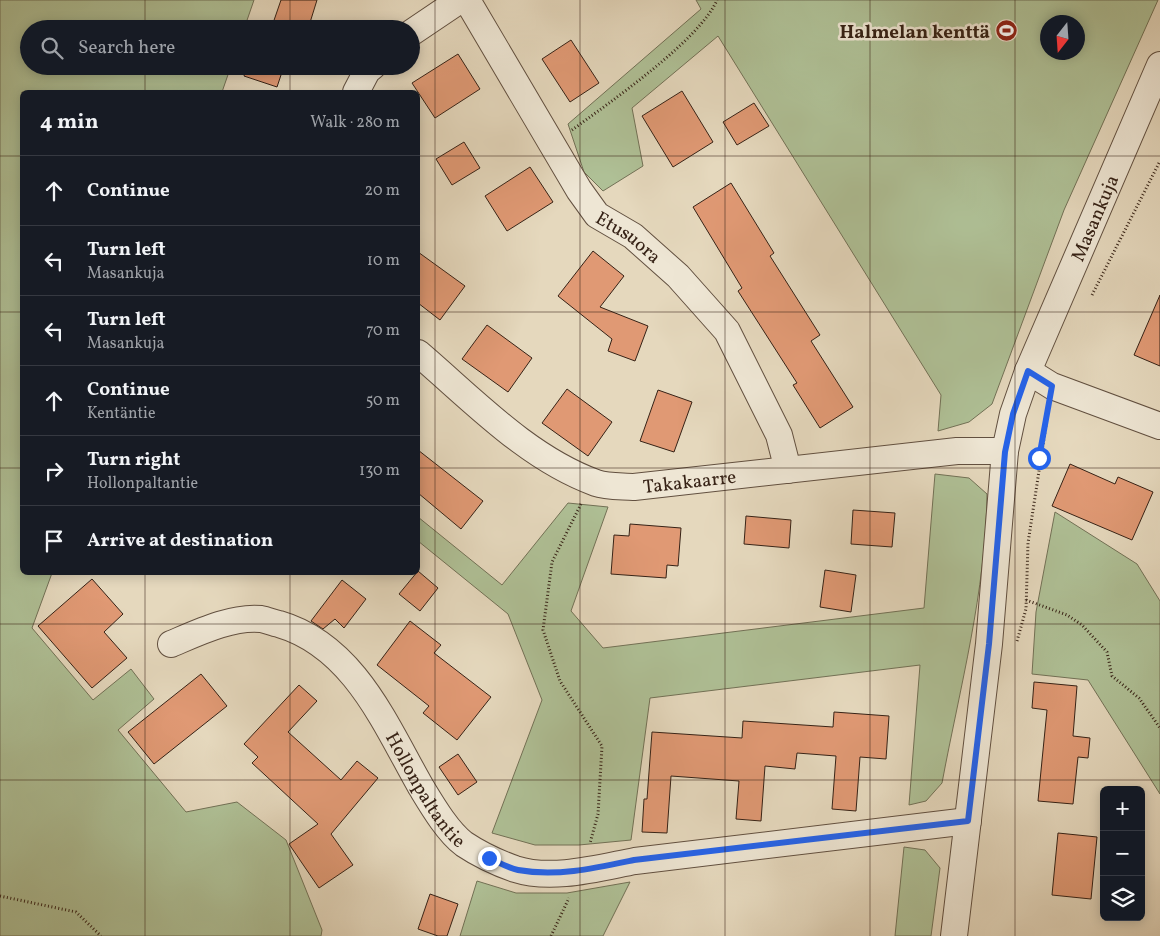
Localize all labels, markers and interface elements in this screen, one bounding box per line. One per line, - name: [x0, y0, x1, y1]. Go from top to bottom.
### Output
- north arrow: [1040, 15, 1085, 60]
- sports icon: Halmelan kenttä: [994, 19, 1018, 43]
- search box: [20, 20, 420, 75]
- place label: Halmelan kenttä: [840, 20, 990, 46]
- icon: search: [38, 34, 66, 62]
- text: Search here: [78, 35, 175, 61]
- text: 4 min: [40, 108, 99, 137]
- text: Walk · 280 m: [310, 112, 400, 134]
- street label: Masankuja: [1066, 171, 1126, 266]
- icon: ahead: [40, 177, 68, 205]
- text: Continue: [87, 178, 170, 204]
- text: 20 m: [365, 180, 400, 202]
- street label: Etusuora: [590, 206, 666, 270]
- text: Turn left: [87, 237, 166, 263]
- icon: left: [40, 247, 68, 275]
- text: 10 m: [367, 250, 400, 272]
- text: Masankuja: [87, 263, 164, 285]
- text: Turn left: [87, 307, 166, 333]
- icon: left: [40, 317, 68, 345]
- text: 70 m: [366, 320, 400, 342]
- text: Masankuja: [87, 333, 164, 355]
- text: Continue: [87, 377, 170, 403]
- icon: ahead: [40, 387, 68, 415]
- text: 50 m: [366, 390, 400, 412]
- text: Kentäntie: [87, 403, 156, 425]
- text: Turn right: [87, 447, 180, 473]
- route start: [1028, 447, 1051, 470]
- icon: right: [40, 457, 68, 485]
- text: 130 m: [359, 460, 400, 482]
- street label: Takakaarre: [642, 465, 738, 501]
- text: Hollonpaltantie: [87, 473, 198, 495]
- icon: arrive: [40, 527, 68, 555]
- text: Arrive at destination: [87, 528, 273, 554]
- street label: Hollonpaltantie: [378, 728, 470, 855]
- map controls: [1100, 786, 1145, 921]
- button: +: [1100, 786, 1145, 831]
- button: −: [1100, 831, 1145, 876]
- route end: [478, 847, 501, 870]
- button: layers: [1100, 876, 1145, 921]

